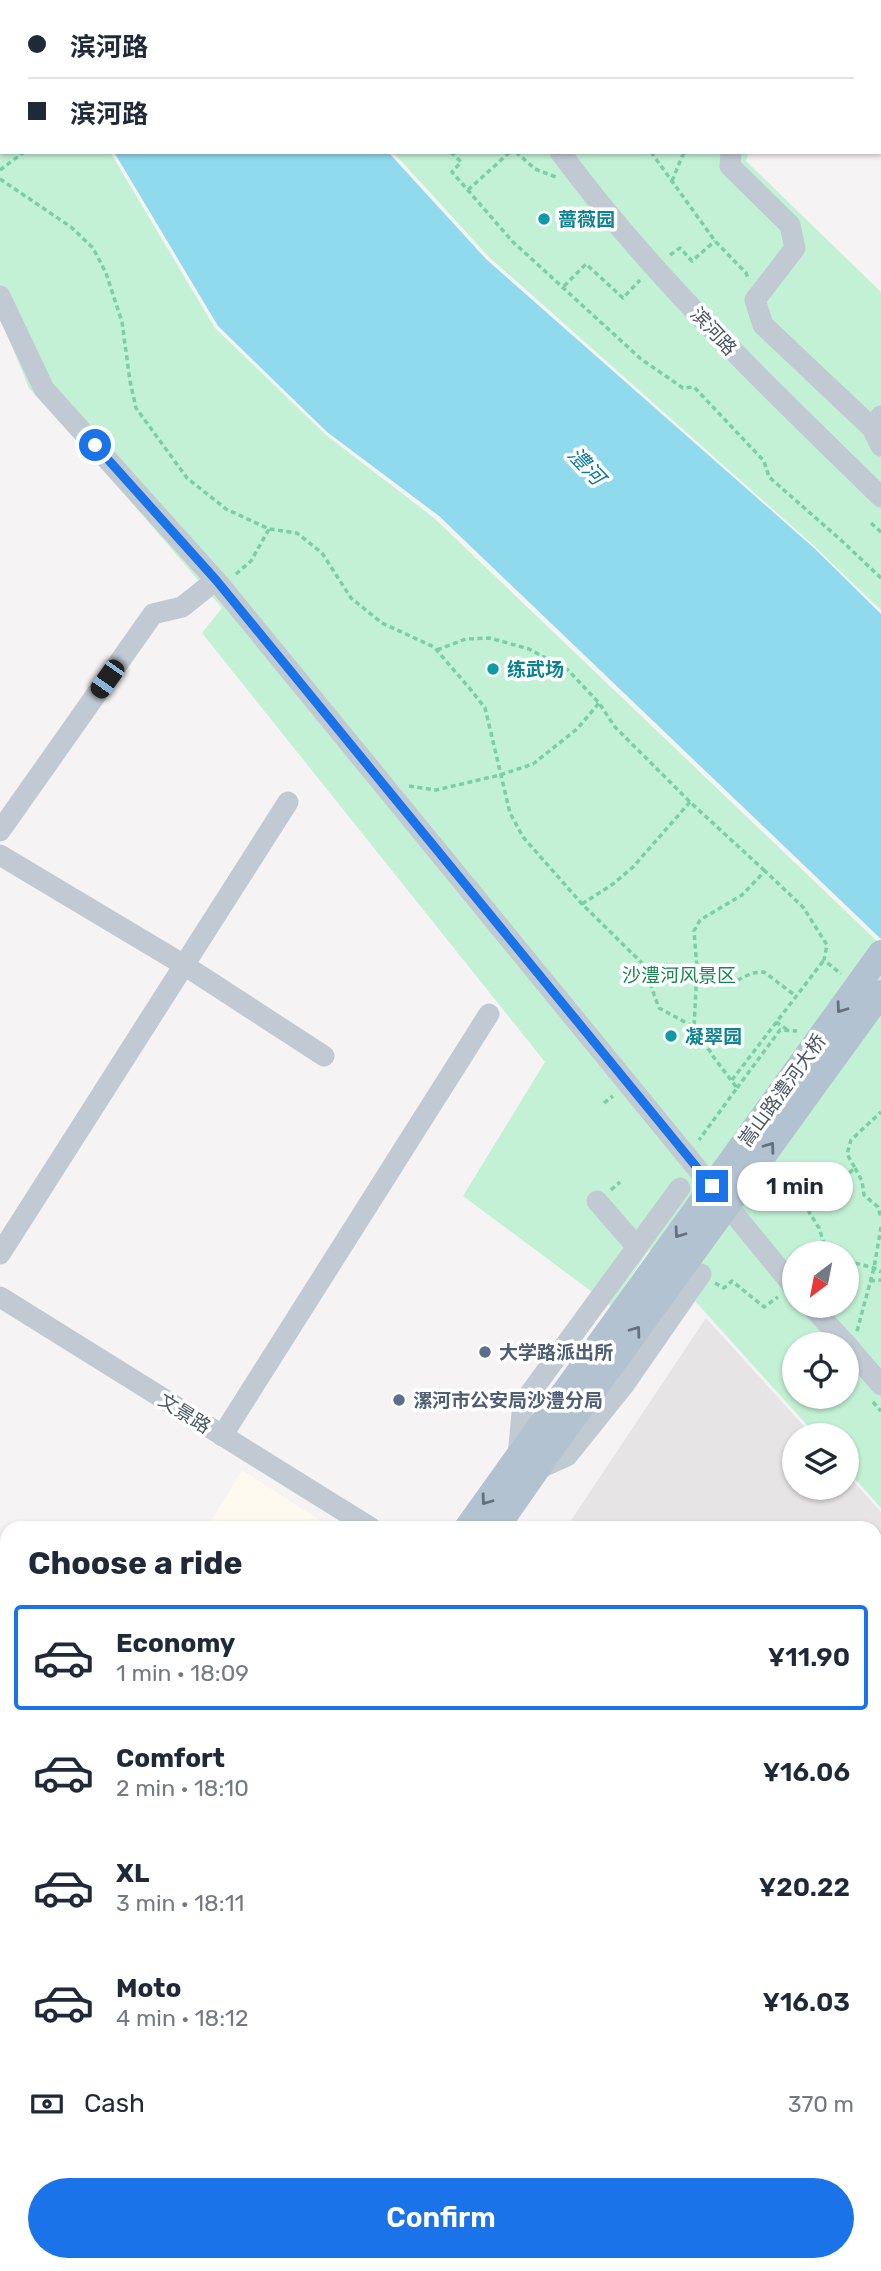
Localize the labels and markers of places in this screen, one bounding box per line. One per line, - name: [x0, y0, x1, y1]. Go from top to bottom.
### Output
- place label: 蔷薇园: [558, 208, 615, 231]
- marker: 蔷薇园: [536, 211, 552, 227]
- place label: 练武场: [507, 658, 564, 681]
- marker: 练武场: [485, 661, 501, 677]
- place label: 凝翠园: [685, 1025, 742, 1048]
- marker: 凝翠园: [663, 1028, 679, 1044]
- place label: 大学路派出所: [499, 1341, 613, 1364]
- marker: 大学路派出所: [477, 1344, 493, 1360]
- place label: 漯河市公安局沙澧分局: [413, 1389, 603, 1412]
- marker: 漯河市公安局沙澧分局: [391, 1392, 407, 1408]

